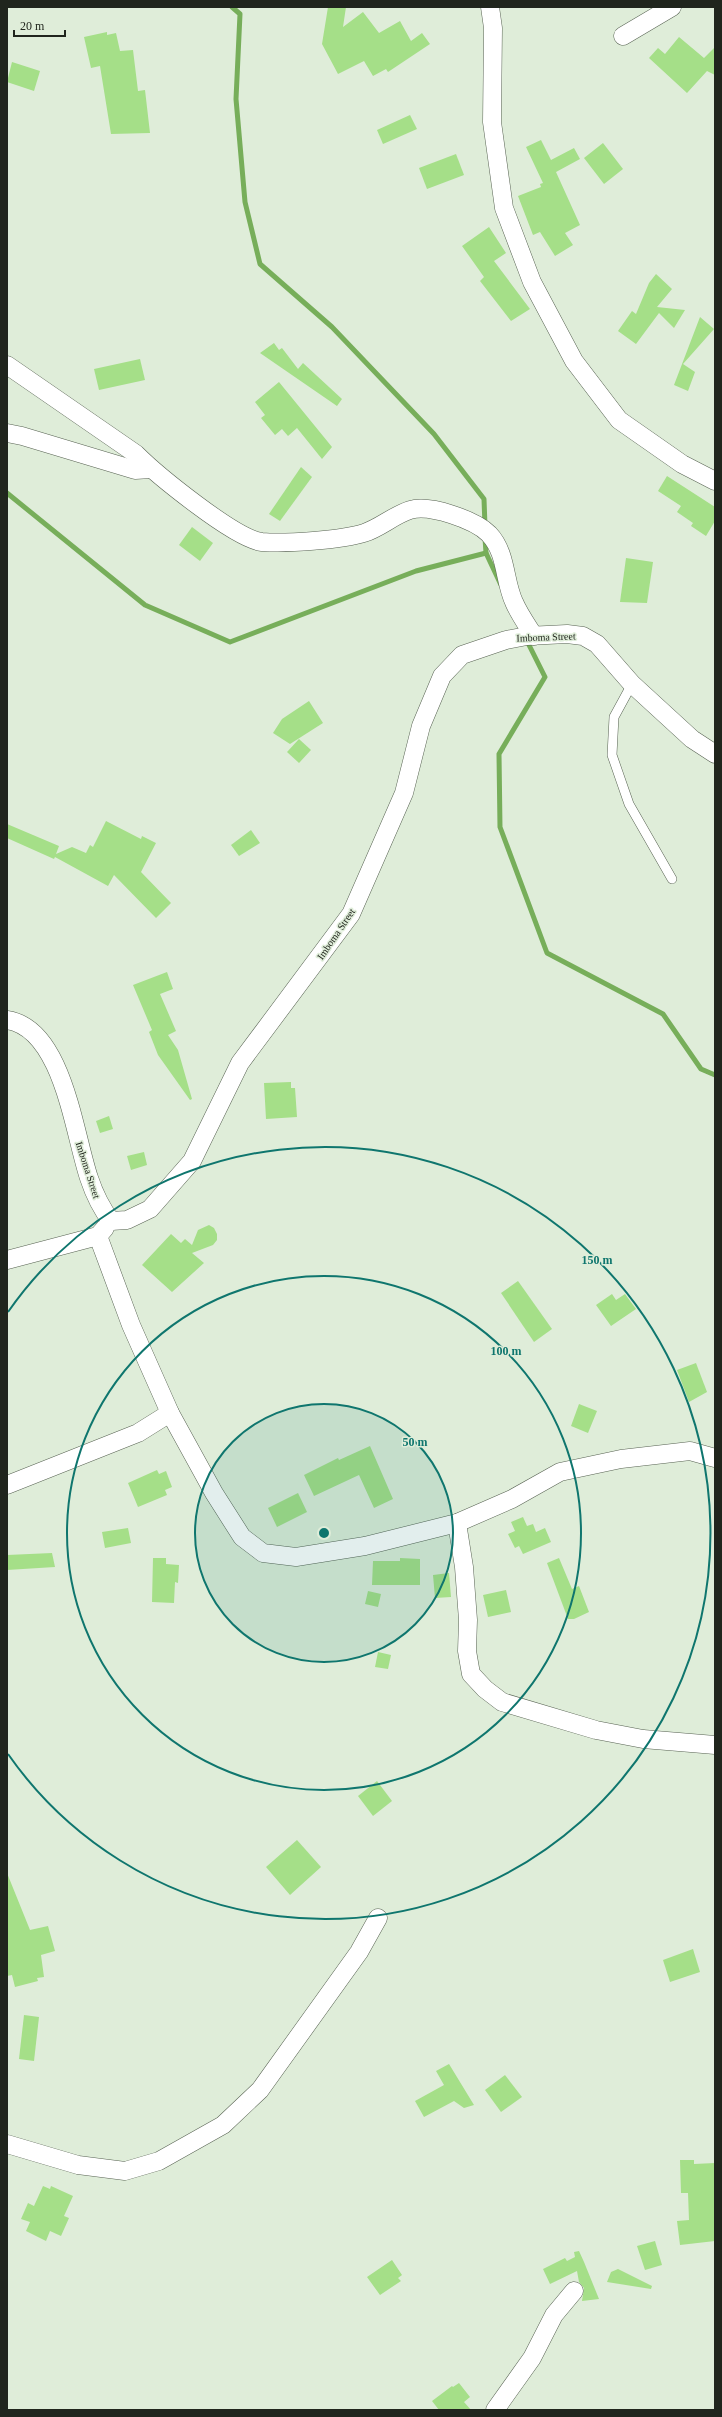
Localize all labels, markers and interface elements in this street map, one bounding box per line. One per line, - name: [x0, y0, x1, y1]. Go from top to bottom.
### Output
- scale bar: [14, 12, 65, 38]
- text: 20 m: [20, 19, 45, 33]
- street label: Imboma Street: [516, 630, 576, 644]
- street label: Imboma Street: [315, 906, 357, 962]
- street label: Imboma Street: [74, 1140, 102, 1200]
- text: 150 m: [582, 1253, 613, 1267]
- text: 100 m: [491, 1344, 522, 1358]
- text: 50 m: [403, 1435, 428, 1449]
- centre of rings: [317, 1526, 331, 1540]

